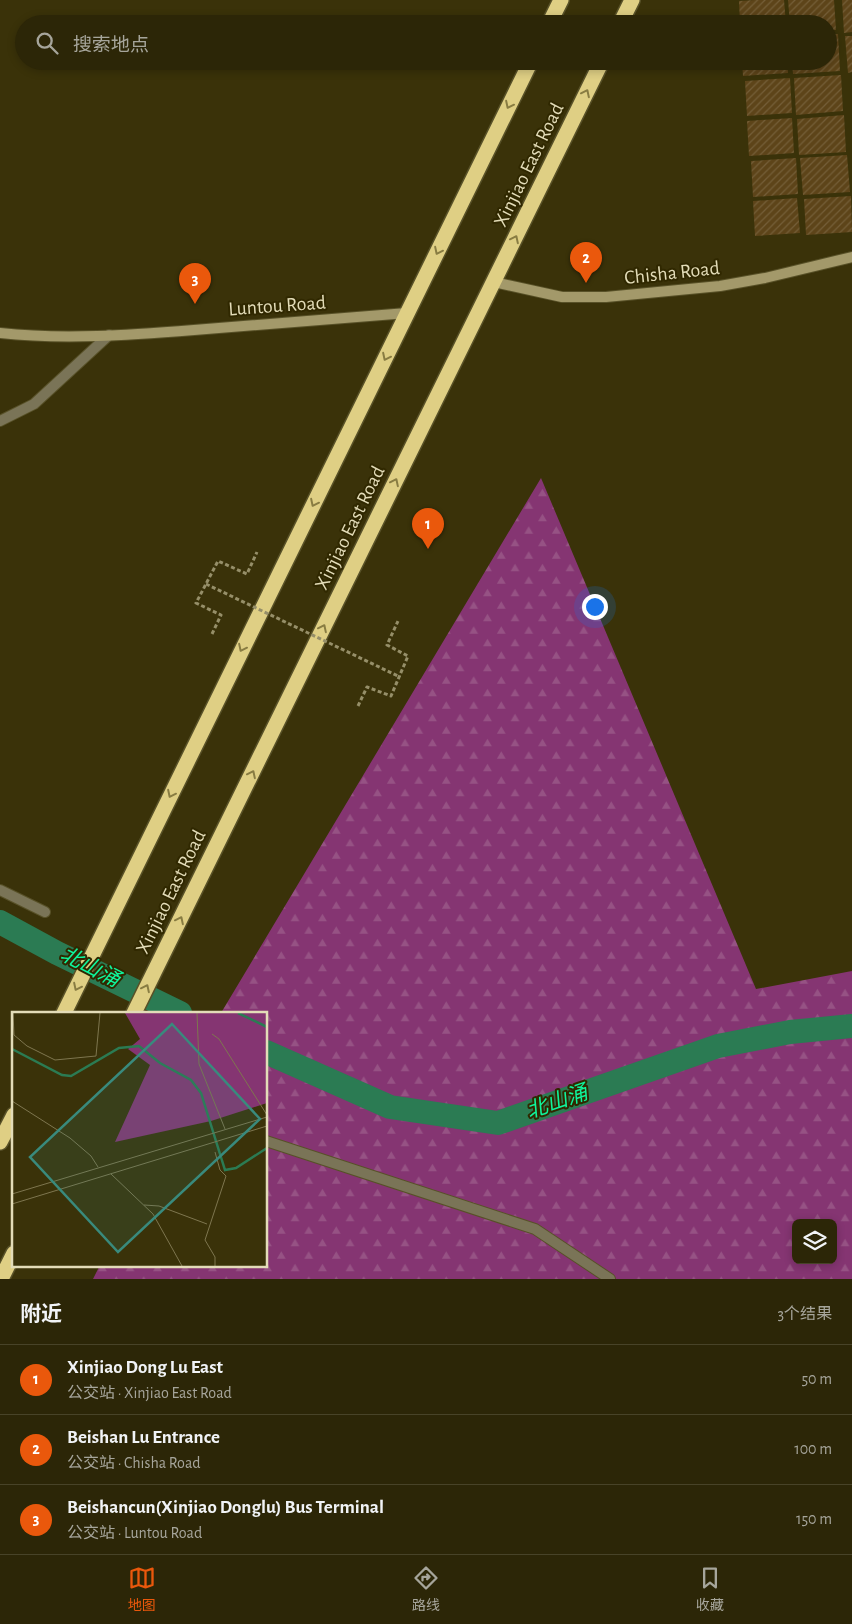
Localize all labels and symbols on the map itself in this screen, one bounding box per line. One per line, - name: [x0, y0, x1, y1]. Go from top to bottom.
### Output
- one-way arrow: [580, 89, 590, 98]
- street label: Xinjiao East Road: [490, 100, 568, 230]
- one-way arrow: [505, 100, 515, 109]
- one-way arrow: [509, 235, 519, 244]
- pin: 2: [570, 242, 602, 283]
- one-way arrow: [434, 246, 444, 255]
- street label: Chisha Road: [623, 258, 721, 288]
- pin: 3: [179, 263, 211, 304]
- street label: Luntou Road: [228, 293, 326, 319]
- one-way arrow: [382, 352, 392, 361]
- street label: Xinjiao East Road: [311, 463, 389, 593]
- one-way arrow: [389, 478, 399, 487]
- one-way arrow: [310, 497, 320, 506]
- pin: 1: [412, 508, 444, 549]
- your location: [582, 594, 608, 620]
- one-way arrow: [317, 624, 328, 633]
- one-way arrow: [239, 643, 249, 652]
- one-way arrow: [246, 770, 256, 779]
- one-way arrow: [167, 789, 177, 798]
- street label: Xinjiao East Road: [132, 827, 210, 957]
- one-way arrow: [174, 916, 184, 925]
- water label: 北山涌: [57, 942, 125, 992]
- one-way arrow: [72, 982, 83, 991]
- one-way arrow: [140, 984, 150, 993]
- inset map: [12, 1012, 268, 1266]
- water label: 北山涌: [523, 1080, 592, 1122]

